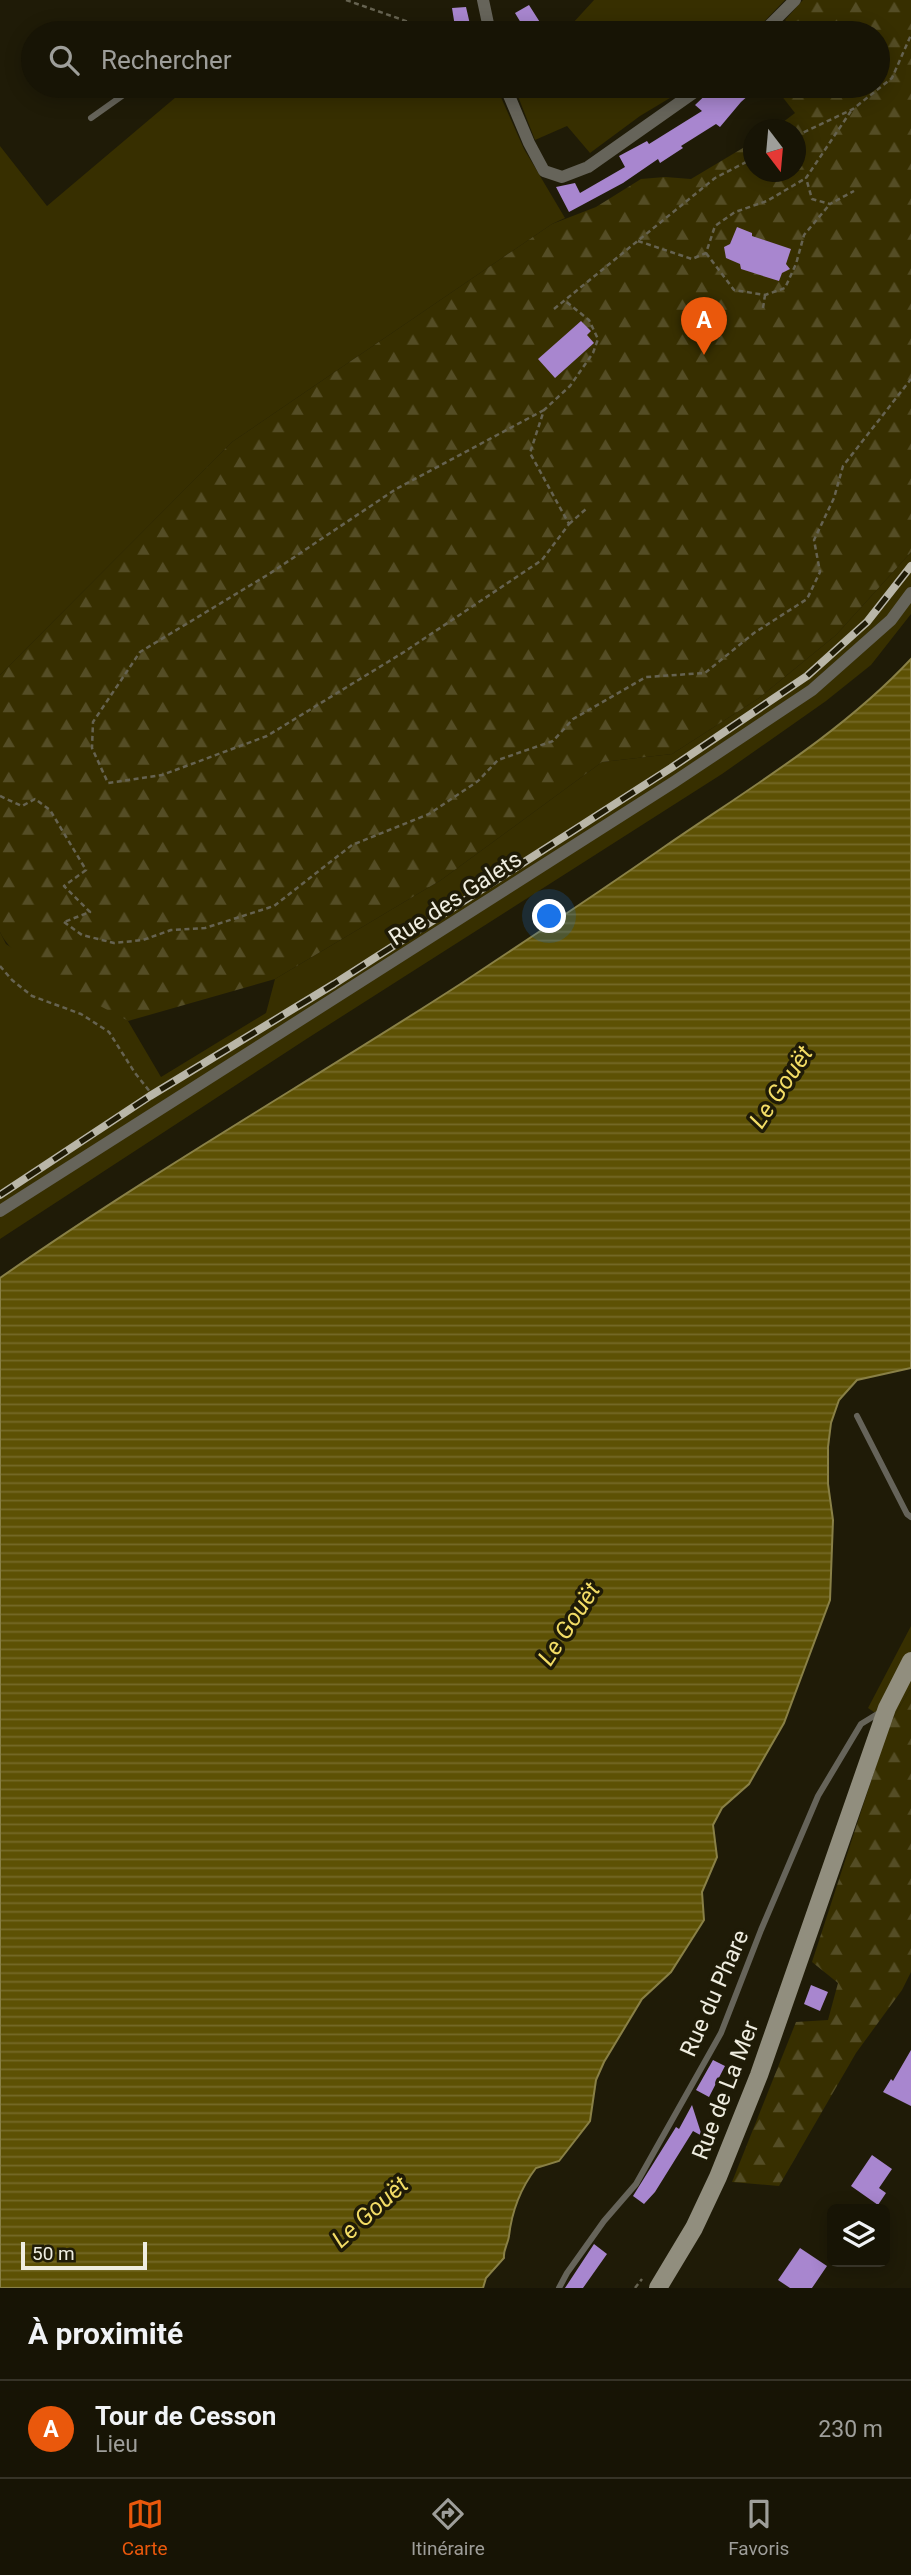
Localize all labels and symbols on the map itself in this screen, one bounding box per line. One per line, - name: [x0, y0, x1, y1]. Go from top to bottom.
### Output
- north arrow: [743, 119, 806, 182]
- pin: A: [681, 297, 727, 355]
- street label: Rue des Galets: [384, 845, 527, 951]
- your location: [532, 899, 566, 933]
- water label: Le Gouët: [743, 1040, 819, 1133]
- water label: Le Gouët: [532, 1577, 606, 1670]
- street label: Rue du Phare: [675, 1926, 754, 2061]
- street label: Rue de La Mer: [687, 2017, 764, 2163]
- water label: Le Gouët: [326, 2170, 414, 2253]
- scale bar: [21, 2239, 147, 2271]

